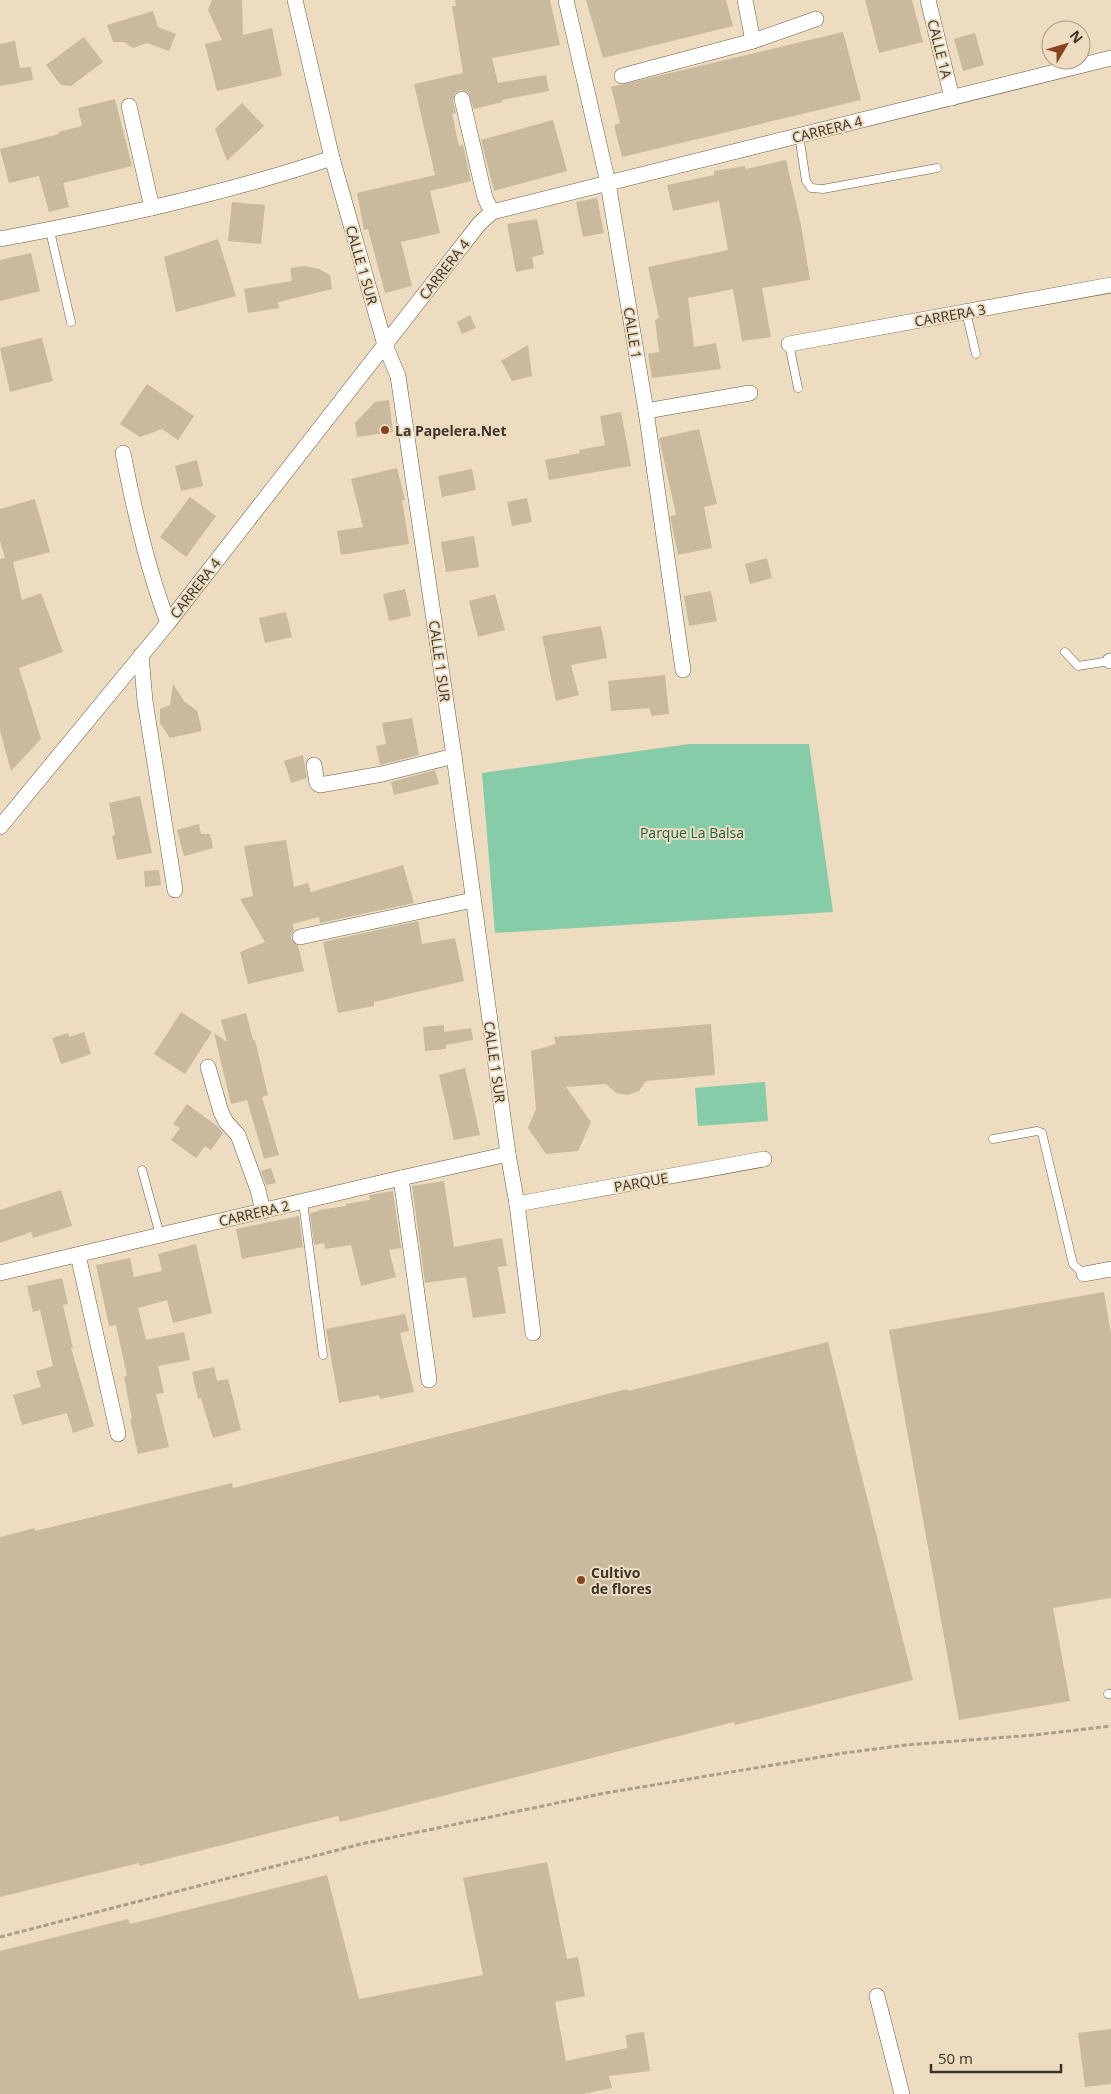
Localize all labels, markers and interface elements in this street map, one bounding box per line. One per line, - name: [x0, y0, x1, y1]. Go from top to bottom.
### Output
- street label: CALLE 1A: [923, 17, 957, 81]
- north arrow: [1041, 20, 1091, 70]
- text: N: [1066, 26, 1088, 47]
- street label: CARRERA 4: [790, 111, 864, 147]
- street label: CALLE 1 SUR: [342, 223, 383, 307]
- street label: CARRERA 4: [414, 235, 474, 303]
- street label: CARRERA 3: [913, 299, 987, 331]
- street label: CALLE 1: [620, 306, 646, 360]
- place label: La Papelera.Net: [395, 421, 506, 440]
- marker: La Papelera.Net: [379, 424, 391, 436]
- street label: CARRERA 4: [165, 554, 225, 622]
- street label: CALLE 1 SUR: [425, 619, 455, 703]
- park label: Parque La Balsa: [640, 823, 744, 842]
- street label: CALLE 1 SUR: [480, 1020, 510, 1104]
- street label: PARQUE: [612, 1168, 670, 1196]
- street label: CARRERA 2: [217, 1196, 291, 1230]
- place label: Cultivo de flores: [591, 1563, 652, 1598]
- marker: Cultivo de flores: [575, 1574, 587, 1586]
- scale bar: [931, 2042, 1061, 2074]
- text: 50 m: [938, 2048, 973, 2068]

